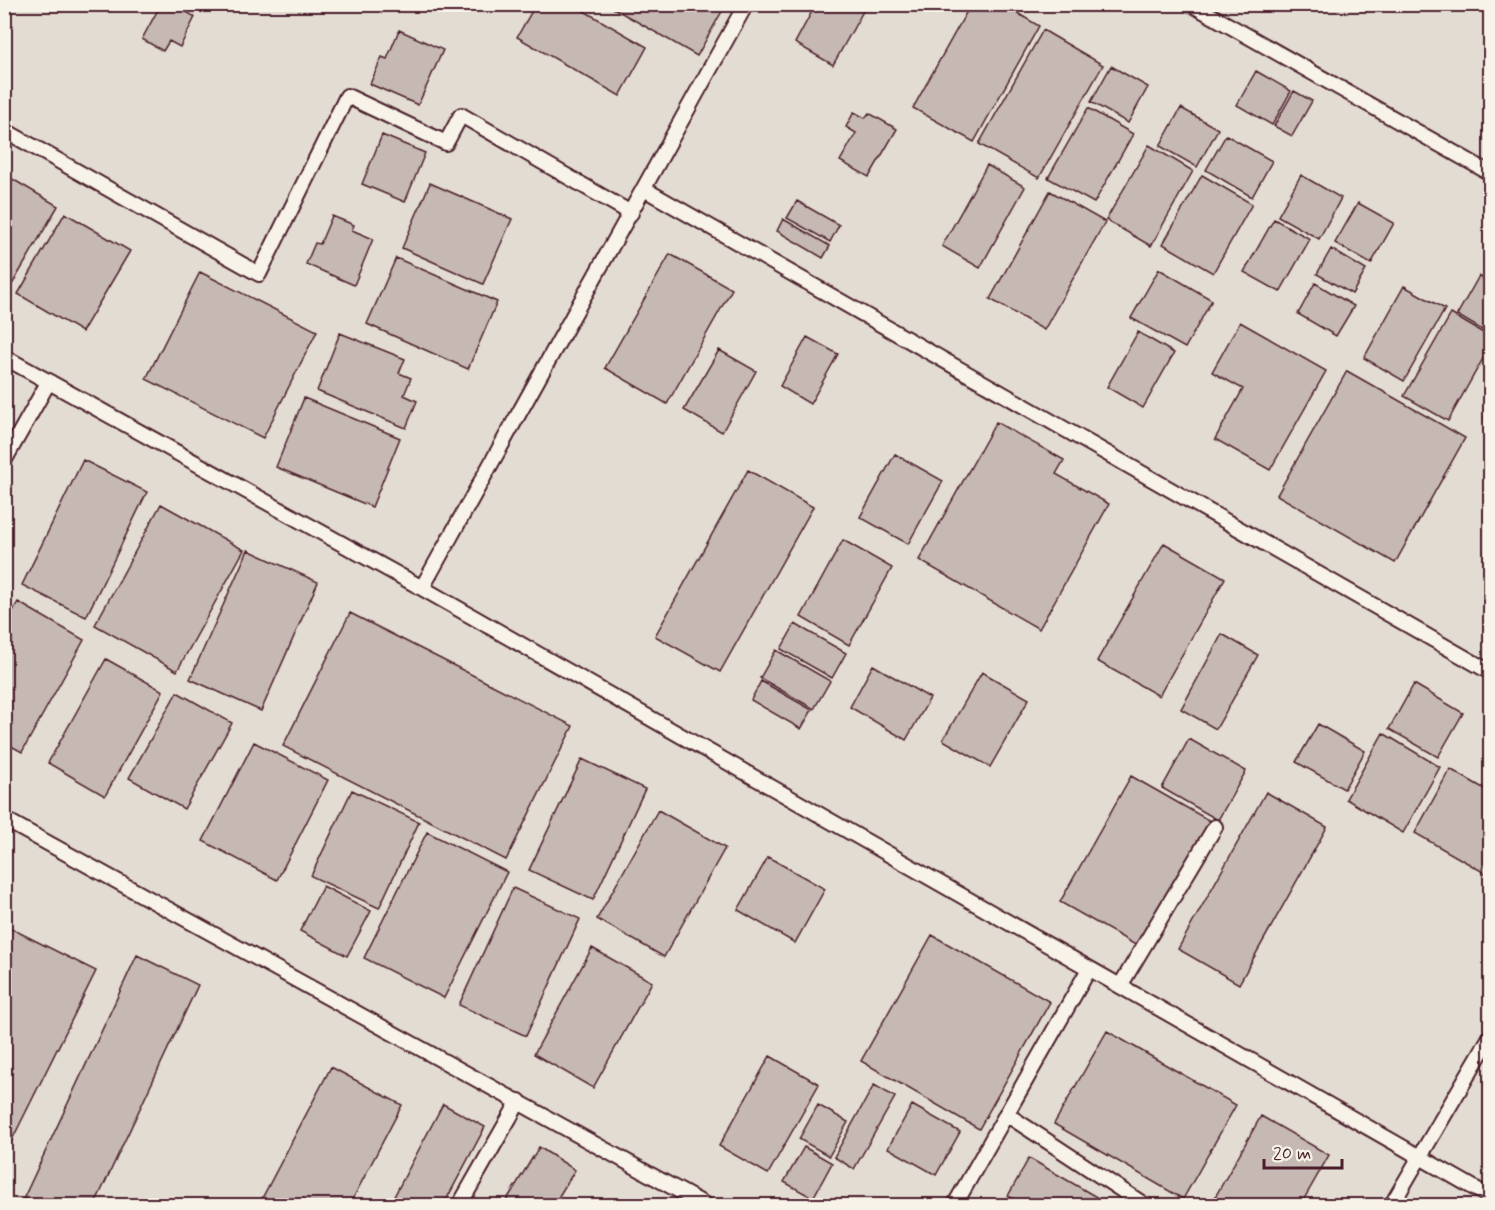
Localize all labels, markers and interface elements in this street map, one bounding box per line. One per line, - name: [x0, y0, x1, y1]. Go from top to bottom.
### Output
- scale bar: [1264, 1132, 1342, 1170]
- text: 20 m: [1273, 1142, 1311, 1166]

